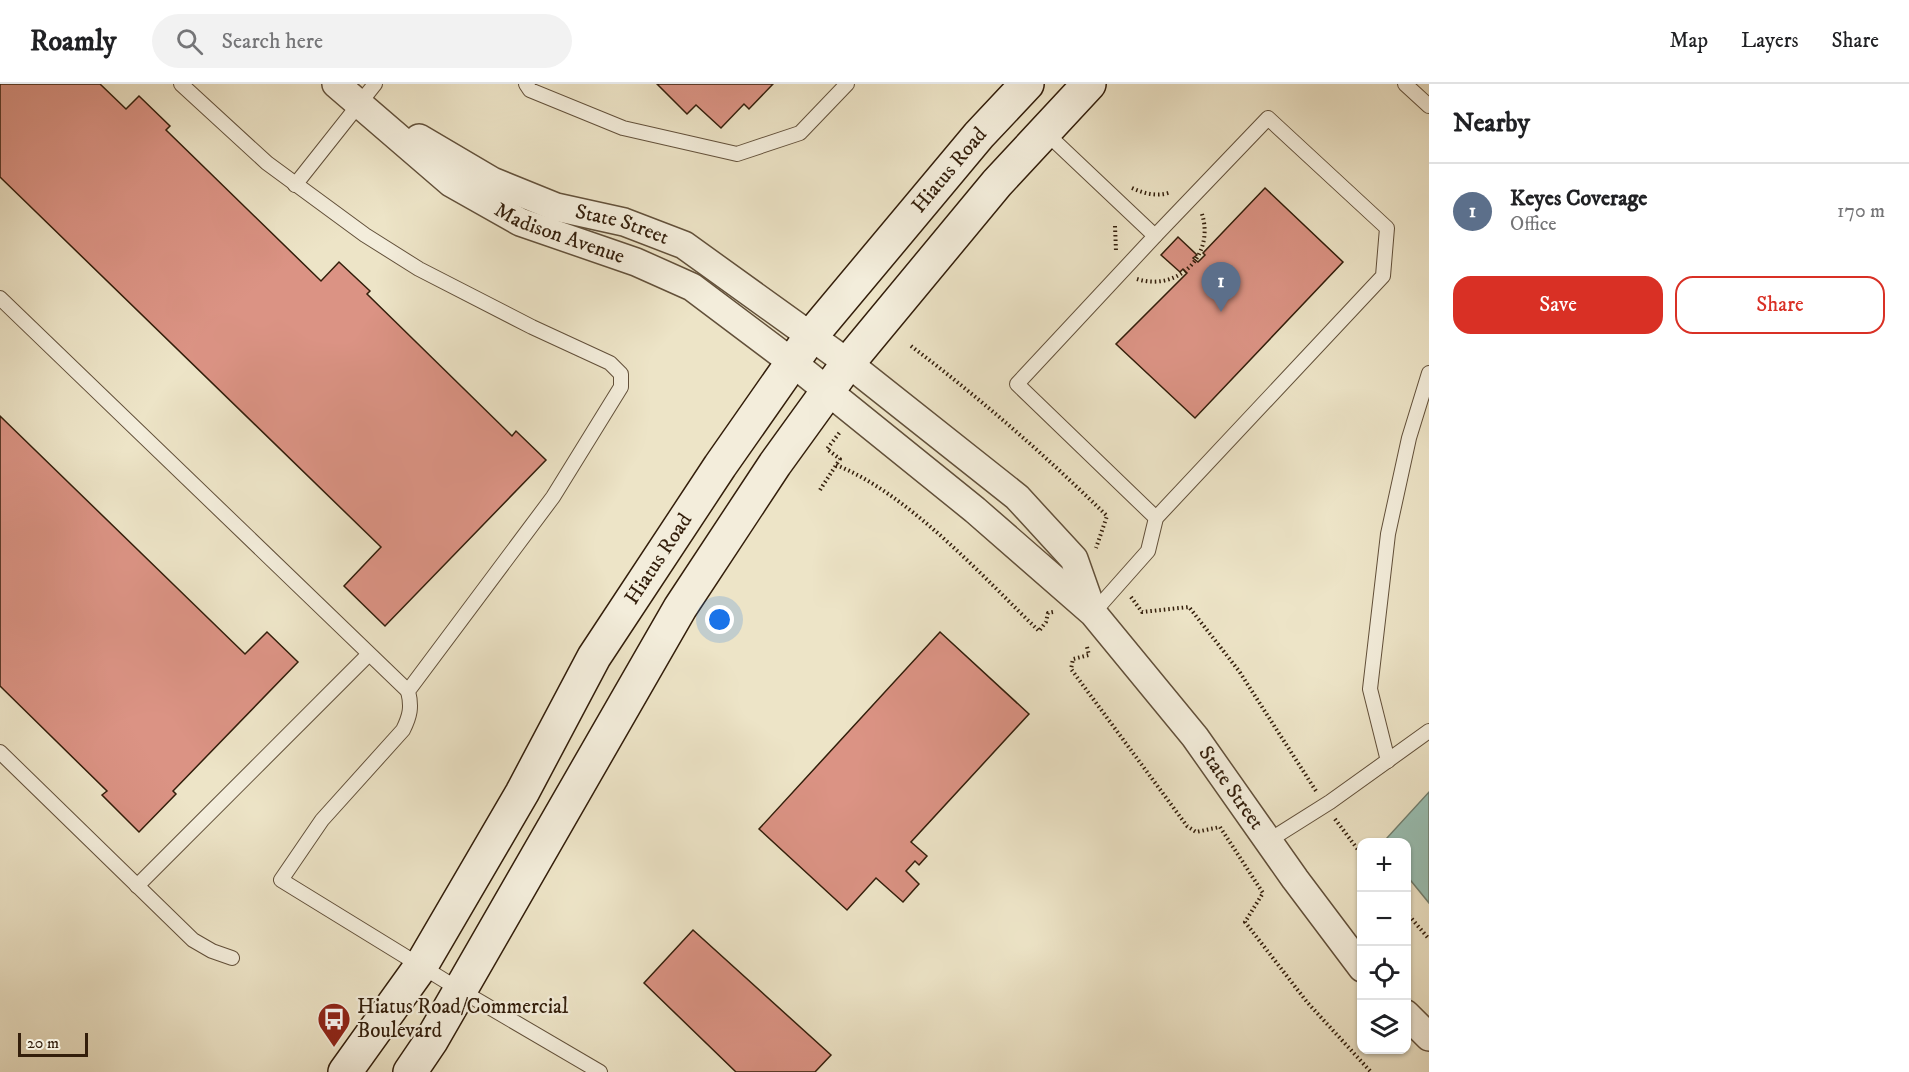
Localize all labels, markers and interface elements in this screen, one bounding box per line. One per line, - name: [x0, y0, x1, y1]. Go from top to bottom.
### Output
- search box: [152, 14, 572, 68]
- text: Roamly: [30, 24, 116, 59]
- icon: search: [173, 25, 206, 58]
- text: Search here: [221, 28, 323, 55]
- text: Map: [1669, 28, 1708, 54]
- text: Layers: [1741, 28, 1799, 54]
- text: Share: [1832, 28, 1879, 54]
- text: Nearby: [1453, 107, 1530, 140]
- street label: Hiatus Road: [906, 121, 993, 219]
- text: Keyes Coverage: [1510, 185, 1647, 212]
- street label: Madison Avenue: [490, 197, 628, 270]
- street label: State Street: [573, 199, 673, 251]
- text: 1: [1469, 199, 1476, 224]
- text: 170 m: [1837, 199, 1885, 224]
- text: Office: [1510, 212, 1557, 237]
- pin: 1: [1202, 262, 1240, 312]
- button: Save: [1453, 276, 1663, 334]
- button: Share: [1675, 276, 1885, 334]
- street label: Hiatus Road: [619, 508, 698, 610]
- your location: [705, 605, 734, 634]
- street label: State Street: [1193, 741, 1269, 835]
- map controls: [1357, 838, 1411, 1054]
- button: +: [1357, 838, 1411, 892]
- button: −: [1357, 892, 1411, 946]
- button: locate: [1357, 946, 1411, 1000]
- place label: Hiatus Road/Commercial Boulevard: [357, 994, 569, 1044]
- button: layers: [1357, 1000, 1411, 1054]
- bus stop icon: Hiatus Road/Commercial Boulevard: [316, 1001, 352, 1048]
- scale bar: [18, 1030, 88, 1058]
- text: 20 m: [27, 1033, 59, 1053]

